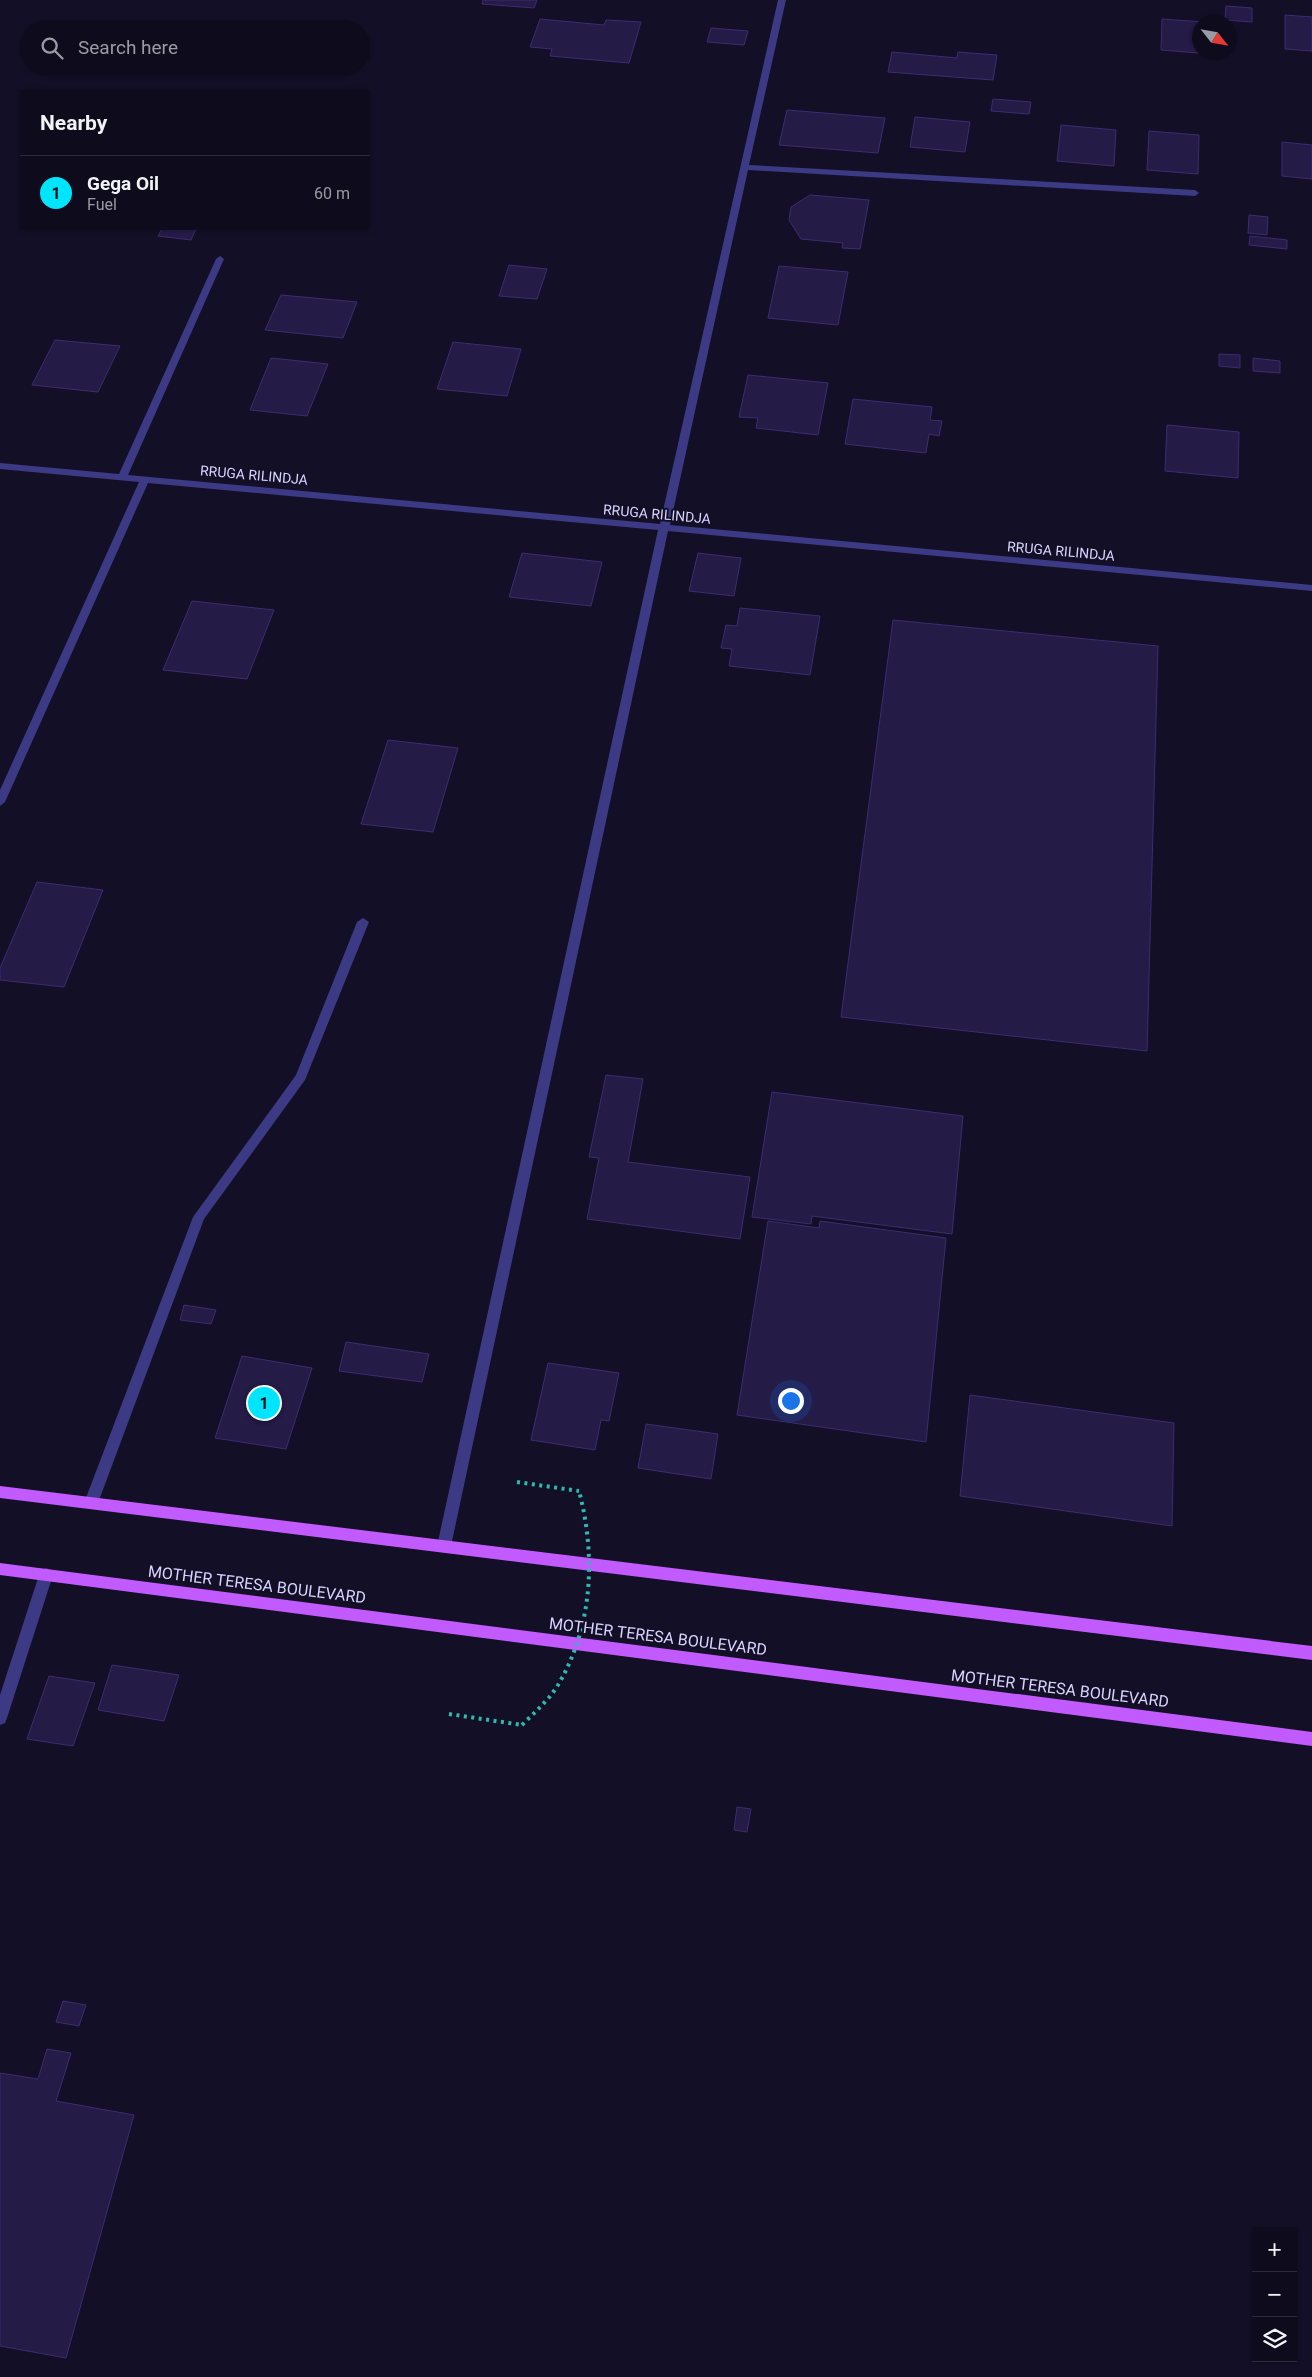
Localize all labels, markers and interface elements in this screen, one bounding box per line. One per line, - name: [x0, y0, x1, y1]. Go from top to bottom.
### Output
- north arrow: [1192, 15, 1237, 60]
- search box: [20, 20, 370, 75]
- icon: search: [38, 34, 66, 62]
- text: Search here: [78, 36, 178, 59]
- text: Nearby: [40, 111, 107, 135]
- text: Gega Oil: [87, 172, 159, 195]
- text: 1: [51, 184, 61, 203]
- text: 60 m: [314, 184, 350, 203]
- text: Fuel: [87, 195, 117, 214]
- street label: RRUGA RILINDJA: [199, 462, 309, 488]
- street label: RRUGA RILINDJA: [602, 501, 712, 527]
- street label: RRUGA RILINDJA: [1006, 538, 1116, 564]
- pin: 1: [248, 1384, 280, 1422]
- your location: [778, 1388, 804, 1414]
- street label: MOTHER TERESA BOULEVARD: [147, 1562, 367, 1607]
- street label: MOTHER TERESA BOULEVARD: [548, 1614, 768, 1659]
- street label: MOTHER TERESA BOULEVARD: [950, 1666, 1170, 1711]
- map controls: [1252, 2227, 1297, 2362]
- button: +: [1252, 2227, 1297, 2272]
- button: −: [1252, 2272, 1297, 2317]
- button: layers: [1252, 2317, 1297, 2362]

